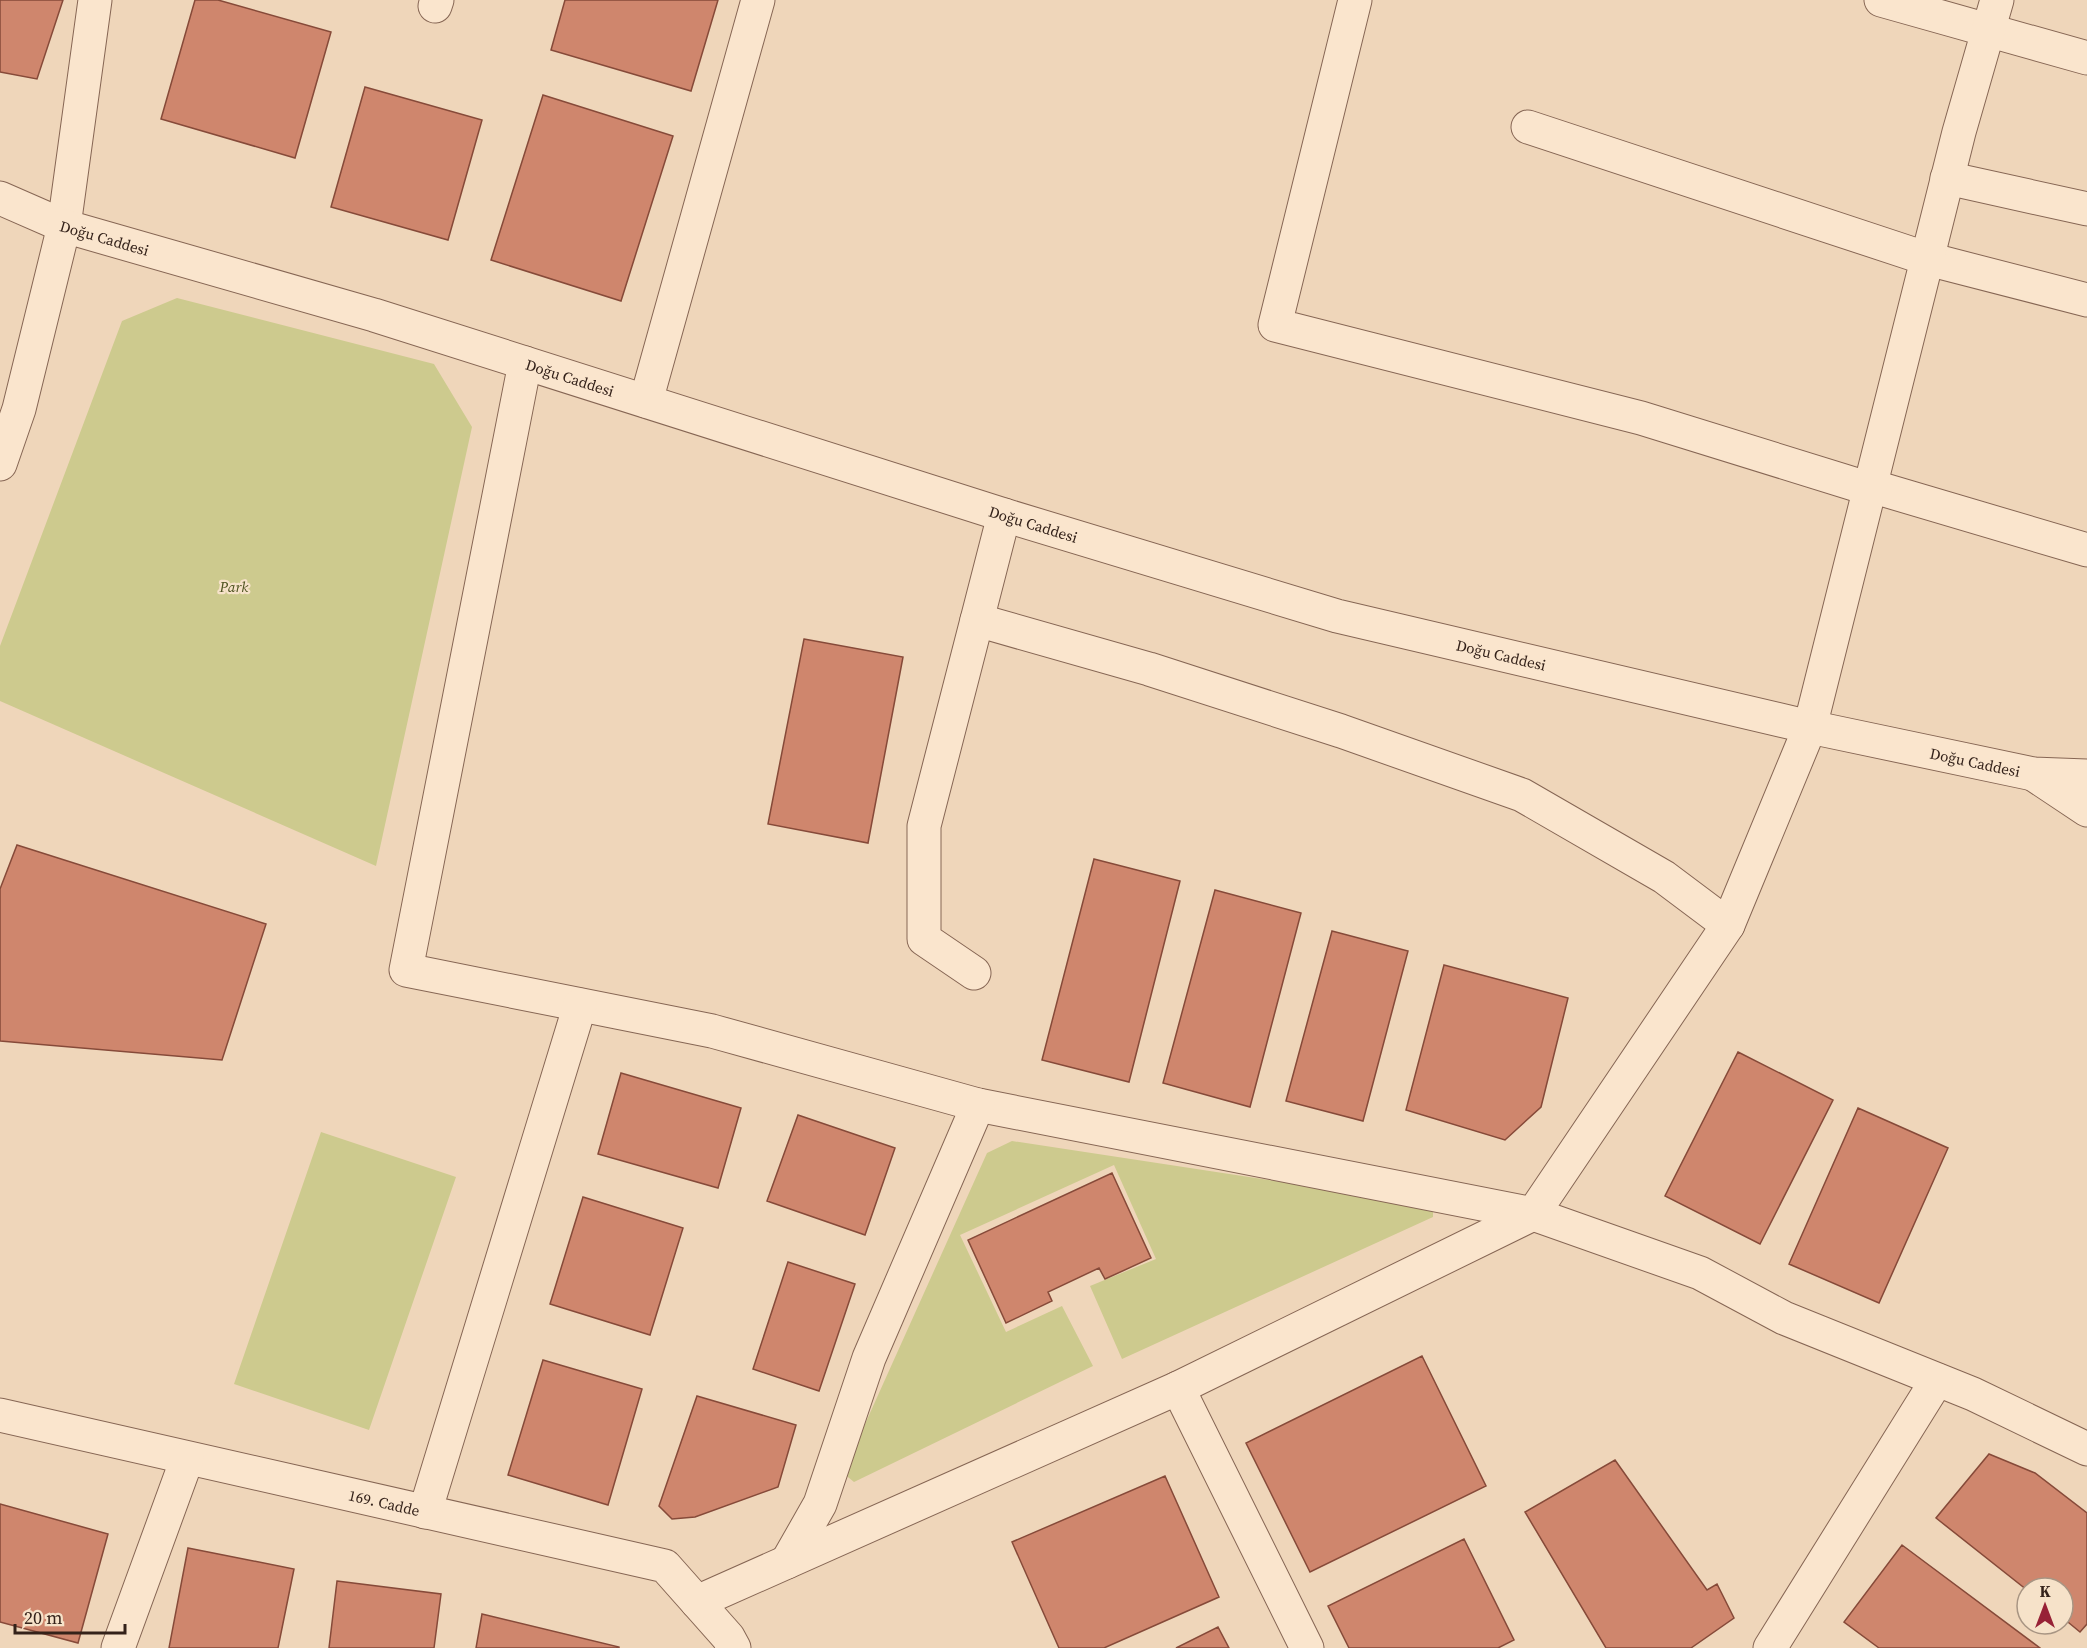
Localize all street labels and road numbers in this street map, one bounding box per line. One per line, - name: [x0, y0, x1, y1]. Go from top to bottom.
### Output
- street label: Doğu Caddesi: [58, 215, 151, 260]
- street label: Doğu Caddesi: [523, 353, 617, 401]
- street label: Doğu Caddesi: [986, 500, 1080, 547]
- street label: Doğu Caddesi: [1454, 634, 1548, 675]
- street label: Doğu Caddesi: [1928, 742, 2022, 782]
- street label: 169. Cadde: [347, 1484, 422, 1521]

